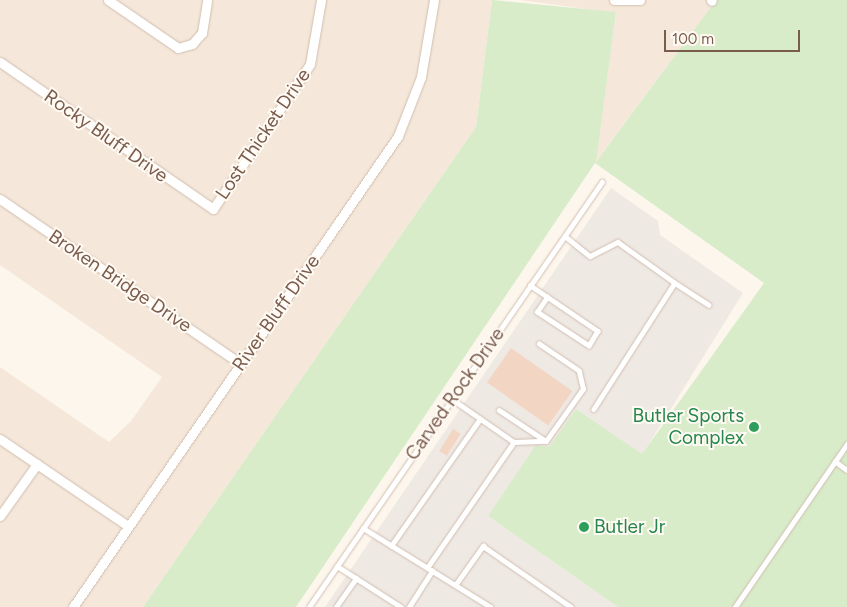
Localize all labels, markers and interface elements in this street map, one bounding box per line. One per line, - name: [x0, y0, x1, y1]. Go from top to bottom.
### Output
- scale bar: [667, 20, 803, 52]
- text: 100 m: [672, 30, 714, 48]
- street label: Lost Thicket Drive: [211, 64, 315, 204]
- street label: Rocky Bluff Drive: [40, 85, 172, 187]
- street label: Broken Bridge Drive: [44, 225, 196, 337]
- street label: River Bluff Drive: [228, 251, 324, 375]
- street label: Carved Rock Drive: [401, 323, 509, 465]
- place label: Butler Sports Complex: [633, 405, 744, 449]
- marker: Butler Sports Complex: [748, 421, 760, 433]
- place label: Butler Jr: [594, 516, 665, 538]
- marker: Butler Jr: [578, 521, 590, 533]

